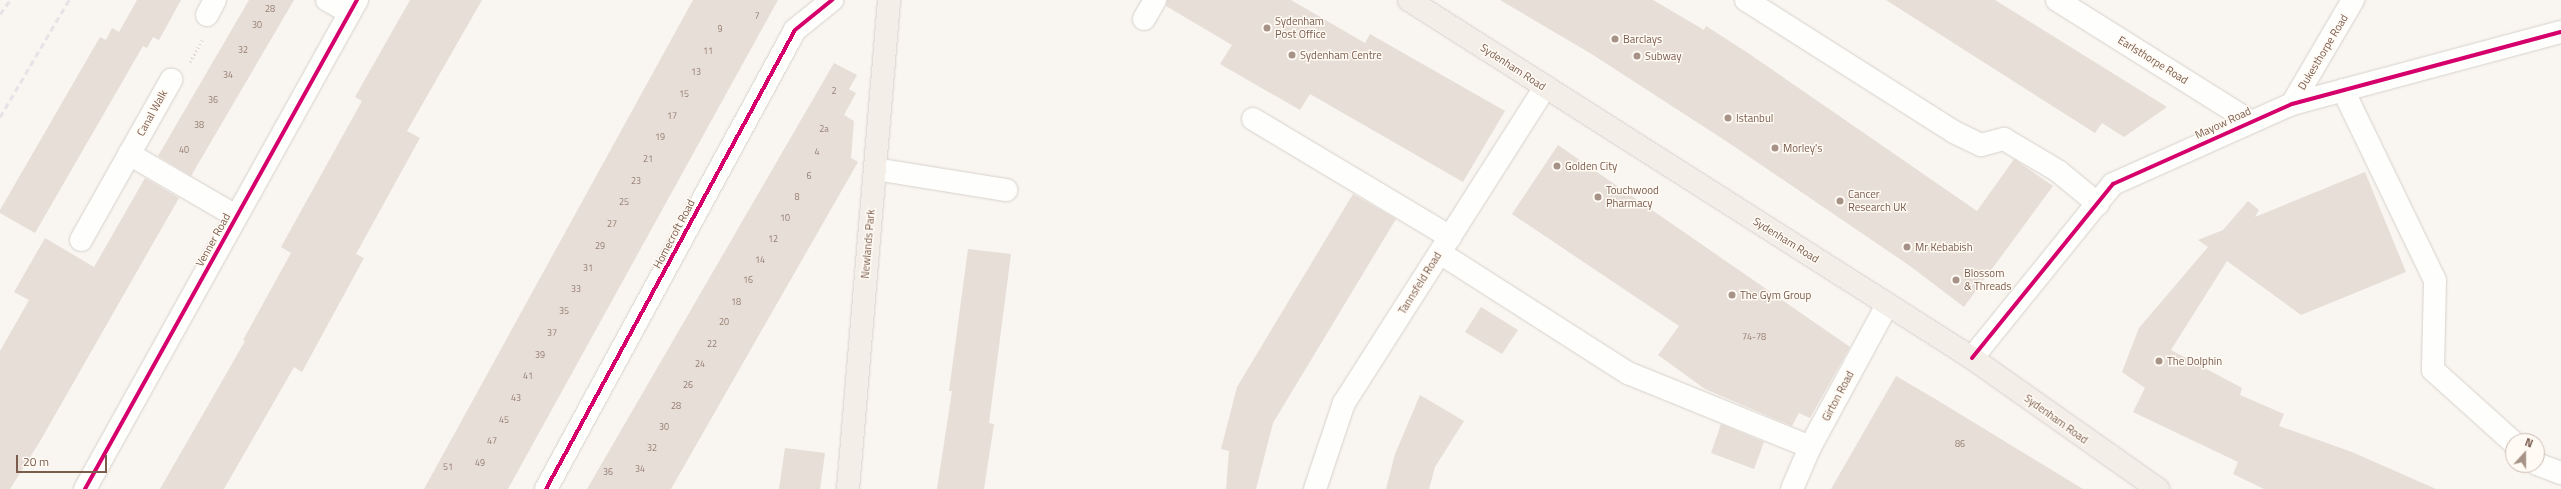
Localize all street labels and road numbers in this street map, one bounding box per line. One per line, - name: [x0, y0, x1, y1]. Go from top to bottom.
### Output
- street label: Dukesthorpe Road: [2295, 12, 2351, 92]
- street label: Earlsthorpe Road: [2116, 33, 2190, 87]
- street label: Sydenham Road: [1478, 41, 1548, 93]
- street label: Canal Walk: [134, 88, 170, 138]
- street label: Mayow Road: [2193, 104, 2253, 142]
- street label: Homecroft Road: [650, 197, 698, 271]
- street label: Newlands Park: [858, 209, 878, 279]
- street label: Venner Road: [193, 211, 233, 269]
- street label: Sydenham Road: [1751, 214, 1821, 266]
- street label: Tannsfeld Road: [1396, 249, 1444, 317]
- street label: Girton Road: [1819, 369, 1857, 423]
- street label: Sydenham Road: [2022, 392, 2090, 446]

